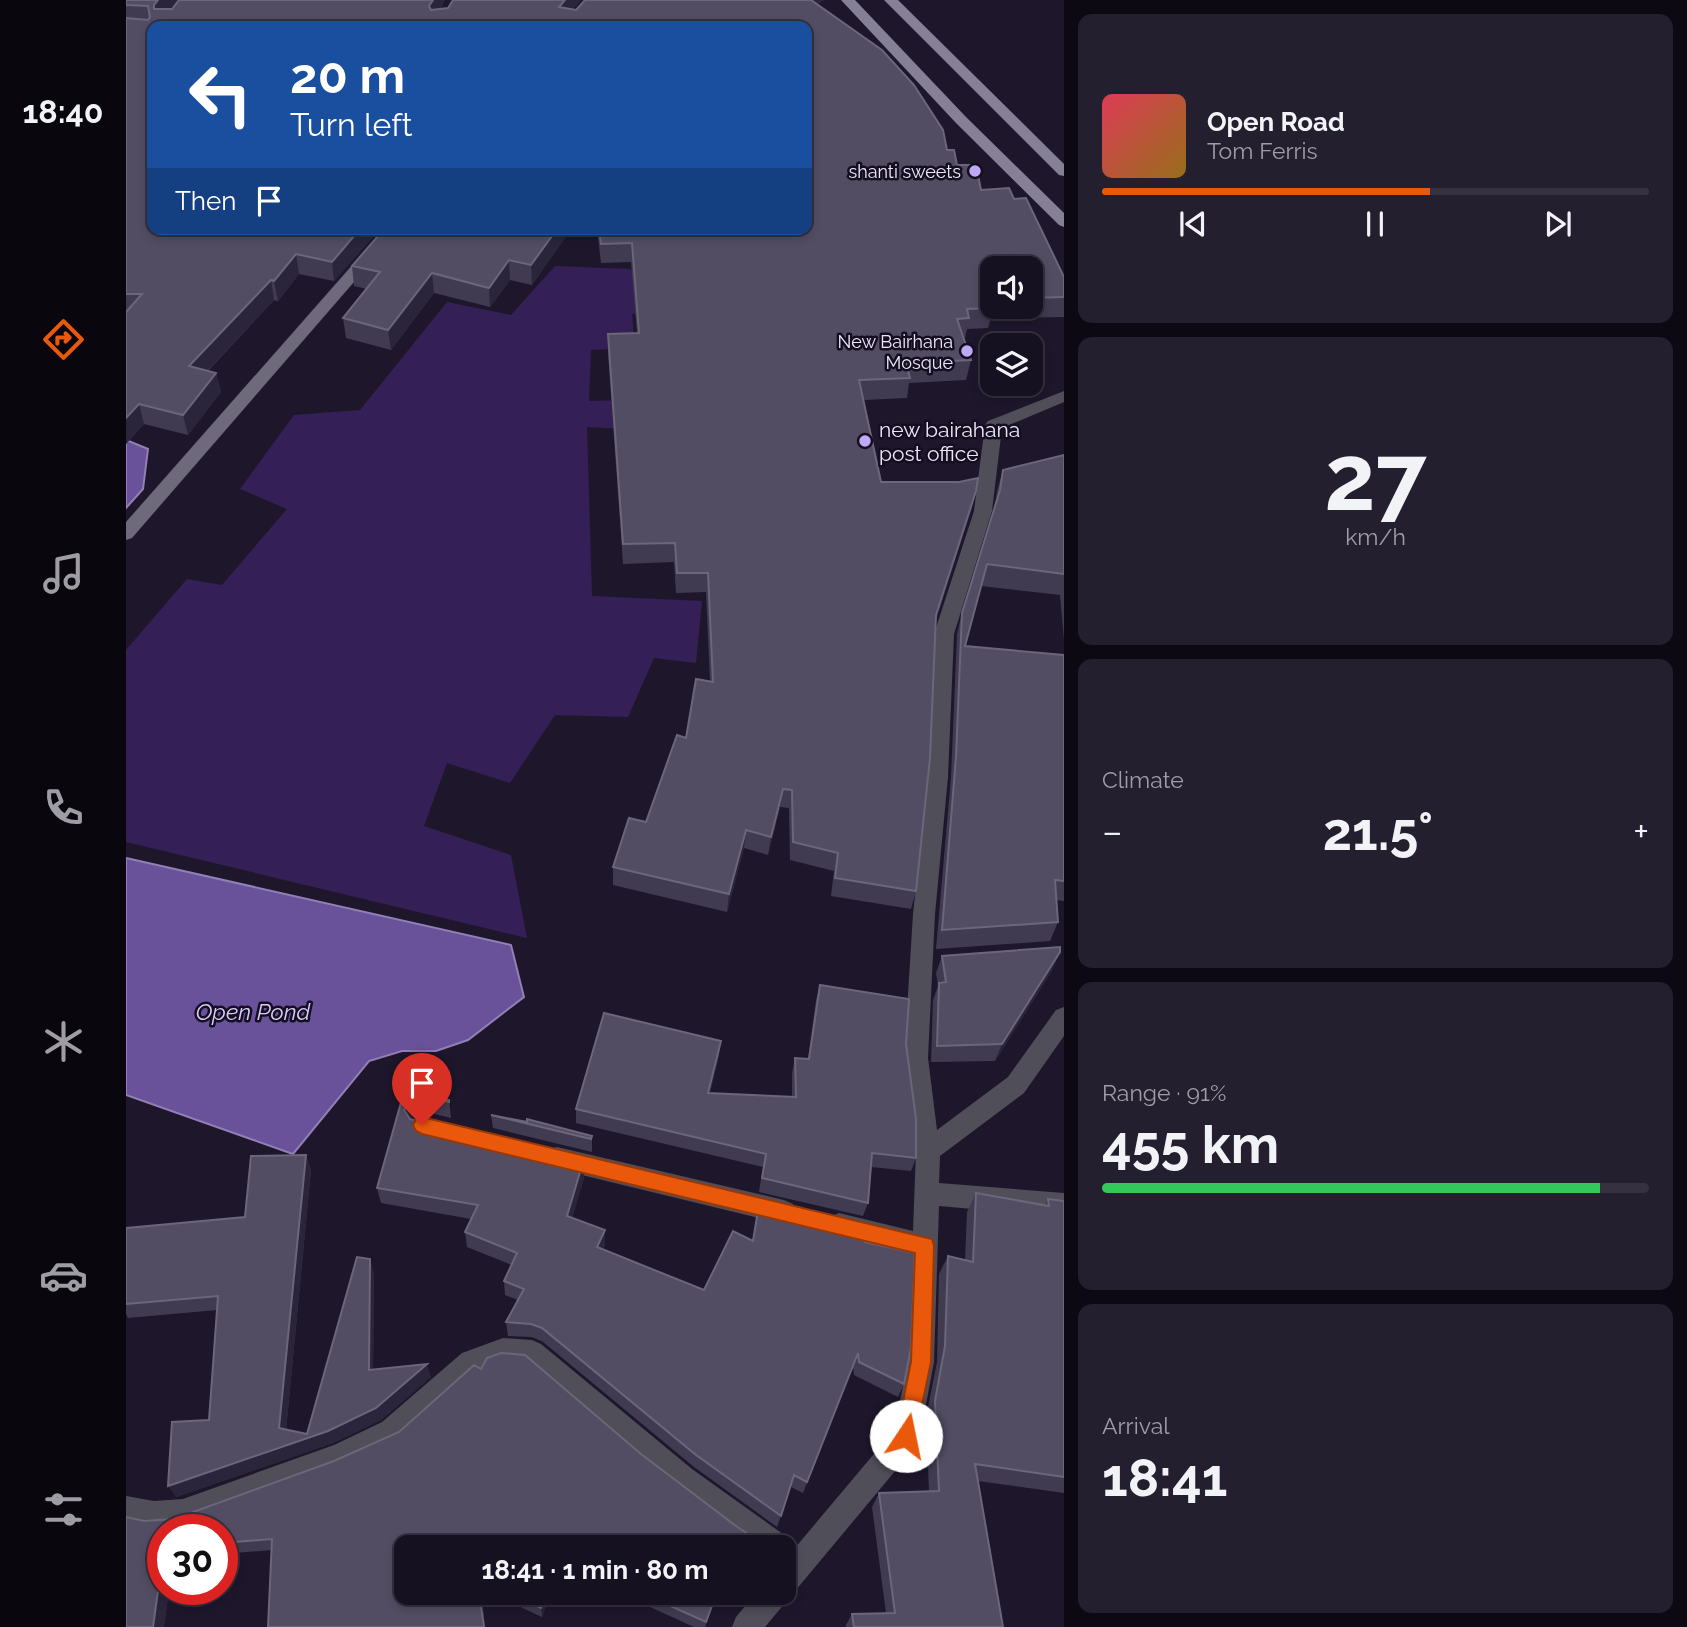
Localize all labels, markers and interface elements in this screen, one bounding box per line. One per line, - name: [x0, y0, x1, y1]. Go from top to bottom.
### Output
- text: 20 m: [290, 47, 405, 104]
- icon: left: [175, 49, 266, 140]
- text: 18:40: [23, 93, 103, 130]
- text: Turn left: [290, 106, 412, 143]
- text: Open Road: [1207, 107, 1345, 137]
- text: Tom Ferris: [1207, 137, 1318, 164]
- place label: shanti sweets: [848, 161, 961, 182]
- marker: shanti sweets: [967, 163, 983, 179]
- icon: arrive: [250, 182, 288, 220]
- text: Then: [175, 186, 236, 216]
- icon: previous: [1174, 205, 1212, 243]
- icon: pause: [1356, 205, 1394, 243]
- icon: next: [1539, 205, 1577, 243]
- map controls: [980, 256, 1043, 396]
- button: sound: [980, 256, 1043, 319]
- icon: directions: [39, 315, 88, 364]
- place label: New Bairhana Mosque: [838, 331, 953, 373]
- button: layers: [980, 333, 1043, 396]
- marker: New Bairhana Mosque: [959, 343, 975, 359]
- place label: new bairahana post office: [879, 417, 1020, 466]
- text: 27: [1324, 424, 1427, 531]
- marker: new bairahana post office: [857, 433, 873, 449]
- text: km/h: [1345, 523, 1406, 550]
- icon: music: [39, 549, 88, 598]
- text: Climate: [1102, 766, 1184, 793]
- icon: phone: [39, 783, 88, 832]
- text: 21.5°: [1323, 801, 1433, 862]
- text: −: [1102, 809, 1122, 854]
- text: +: [1633, 809, 1649, 854]
- water label: Open Pond: [196, 998, 312, 1025]
- icon: climate: [39, 1017, 88, 1066]
- pin: [392, 1053, 452, 1125]
- icon: arrive: [403, 1064, 441, 1102]
- text: Range · 91%: [1102, 1079, 1226, 1106]
- text: 455 km: [1102, 1114, 1279, 1175]
- icon: car: [39, 1251, 88, 1300]
- position arrow: [869, 1399, 943, 1473]
- text: Arrival: [1102, 1412, 1169, 1439]
- text: 18:41: [1102, 1447, 1227, 1508]
- icon: filters: [39, 1485, 88, 1534]
- speed limit sign: 30: [147, 1514, 238, 1605]
- text: 18:41 · 1 min · 80 m: [481, 1555, 709, 1585]

